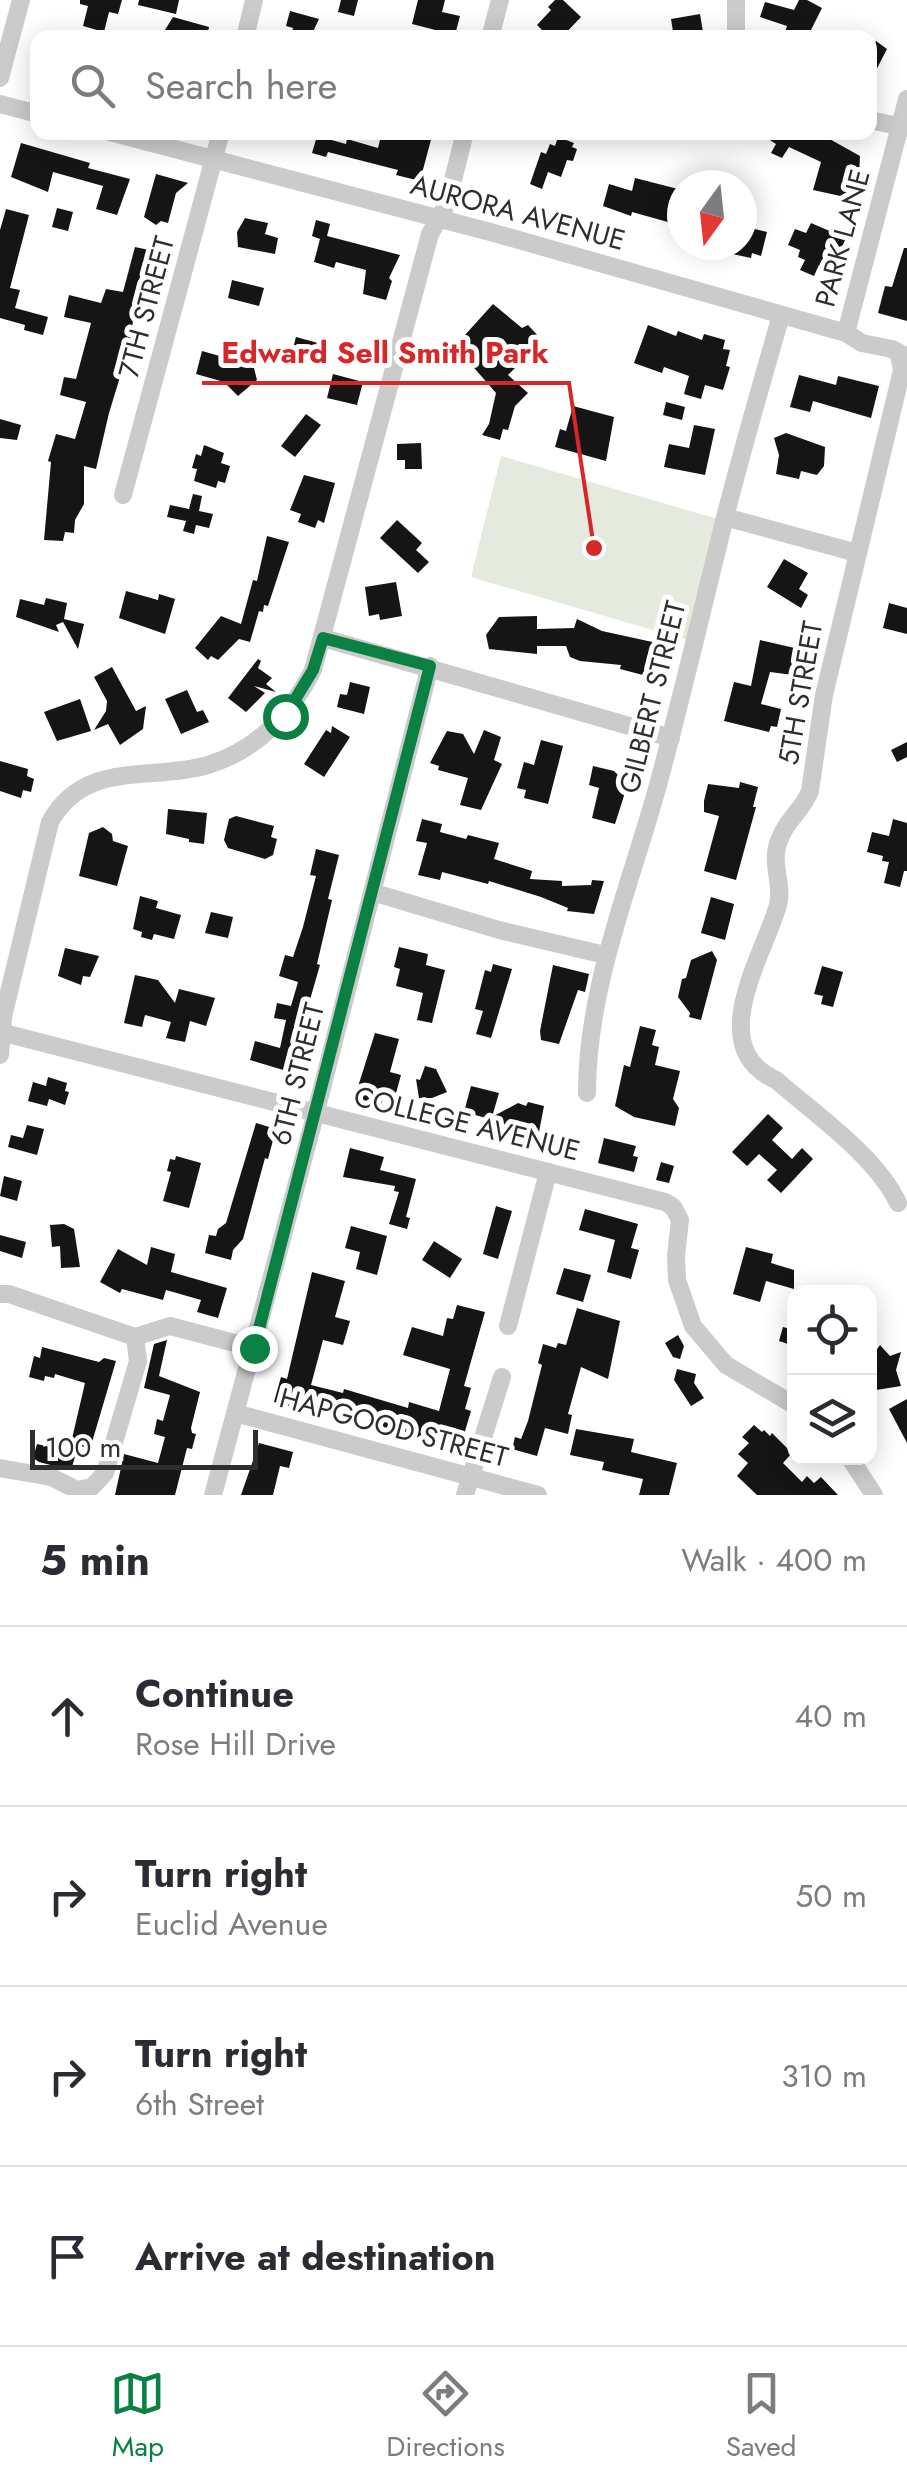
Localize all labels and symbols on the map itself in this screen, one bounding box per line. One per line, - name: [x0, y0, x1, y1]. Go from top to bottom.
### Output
- street label: AURORA AVENUE: [406, 164, 630, 261]
- street label: PARK LANE: [804, 165, 881, 311]
- north arrow: [667, 170, 757, 260]
- street label: 7TH STREET: [108, 232, 185, 383]
- callout: Edward Sell Smith Park: [202, 323, 569, 383]
- text: Edward Sell Smith Park: [221, 331, 549, 374]
- street label: GILBERT STREET: [609, 597, 696, 798]
- street label: 5TH STREET: [768, 618, 833, 768]
- route start: [263, 694, 309, 740]
- street label: 6TH STREET: [260, 999, 335, 1150]
- street label: COLLEGE AVENUE: [350, 1076, 584, 1171]
- route end: [232, 1326, 278, 1372]
- street label: HAPGOOD STREET: [275, 1377, 513, 1478]
- scale bar: [30, 1425, 258, 1470]

